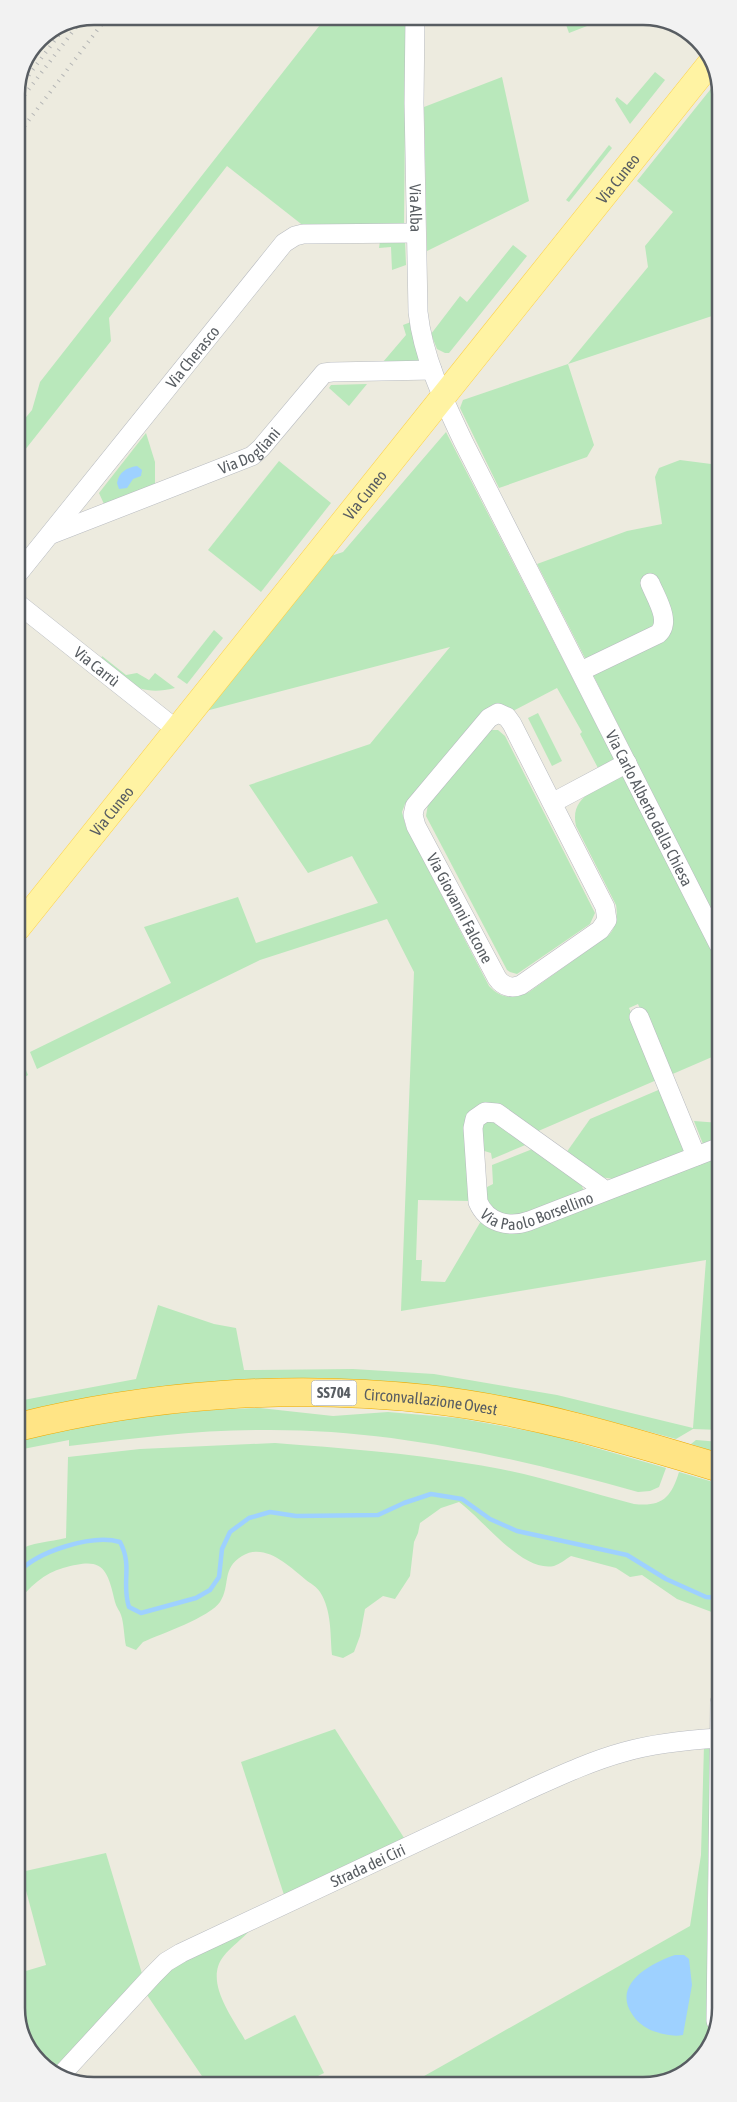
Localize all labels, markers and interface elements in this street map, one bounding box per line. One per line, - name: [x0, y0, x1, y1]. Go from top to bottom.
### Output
- street label: Via Cuneo: [592, 150, 643, 207]
- street label: Via Alba: [407, 184, 425, 232]
- street label: Via Cherasco: [162, 322, 223, 391]
- street label: Via Dogliani: [216, 424, 283, 477]
- street label: Via Cuneo: [339, 466, 390, 523]
- street label: Via Carrù: [71, 643, 123, 690]
- street label: Via Carlo Alberto dalla Chiesa: [602, 727, 696, 889]
- street label: Via Cuneo: [86, 782, 137, 839]
- street label: Via Giovanni Falcone: [423, 850, 497, 966]
- street label: Via Paolo Borsellino: [477, 1188, 596, 1233]
- road number: SS704: [312, 1380, 356, 1406]
- street label: Circonvallazione Ovest: [364, 1385, 499, 1418]
- street label: Strada dei Ciri: [327, 1840, 408, 1891]

